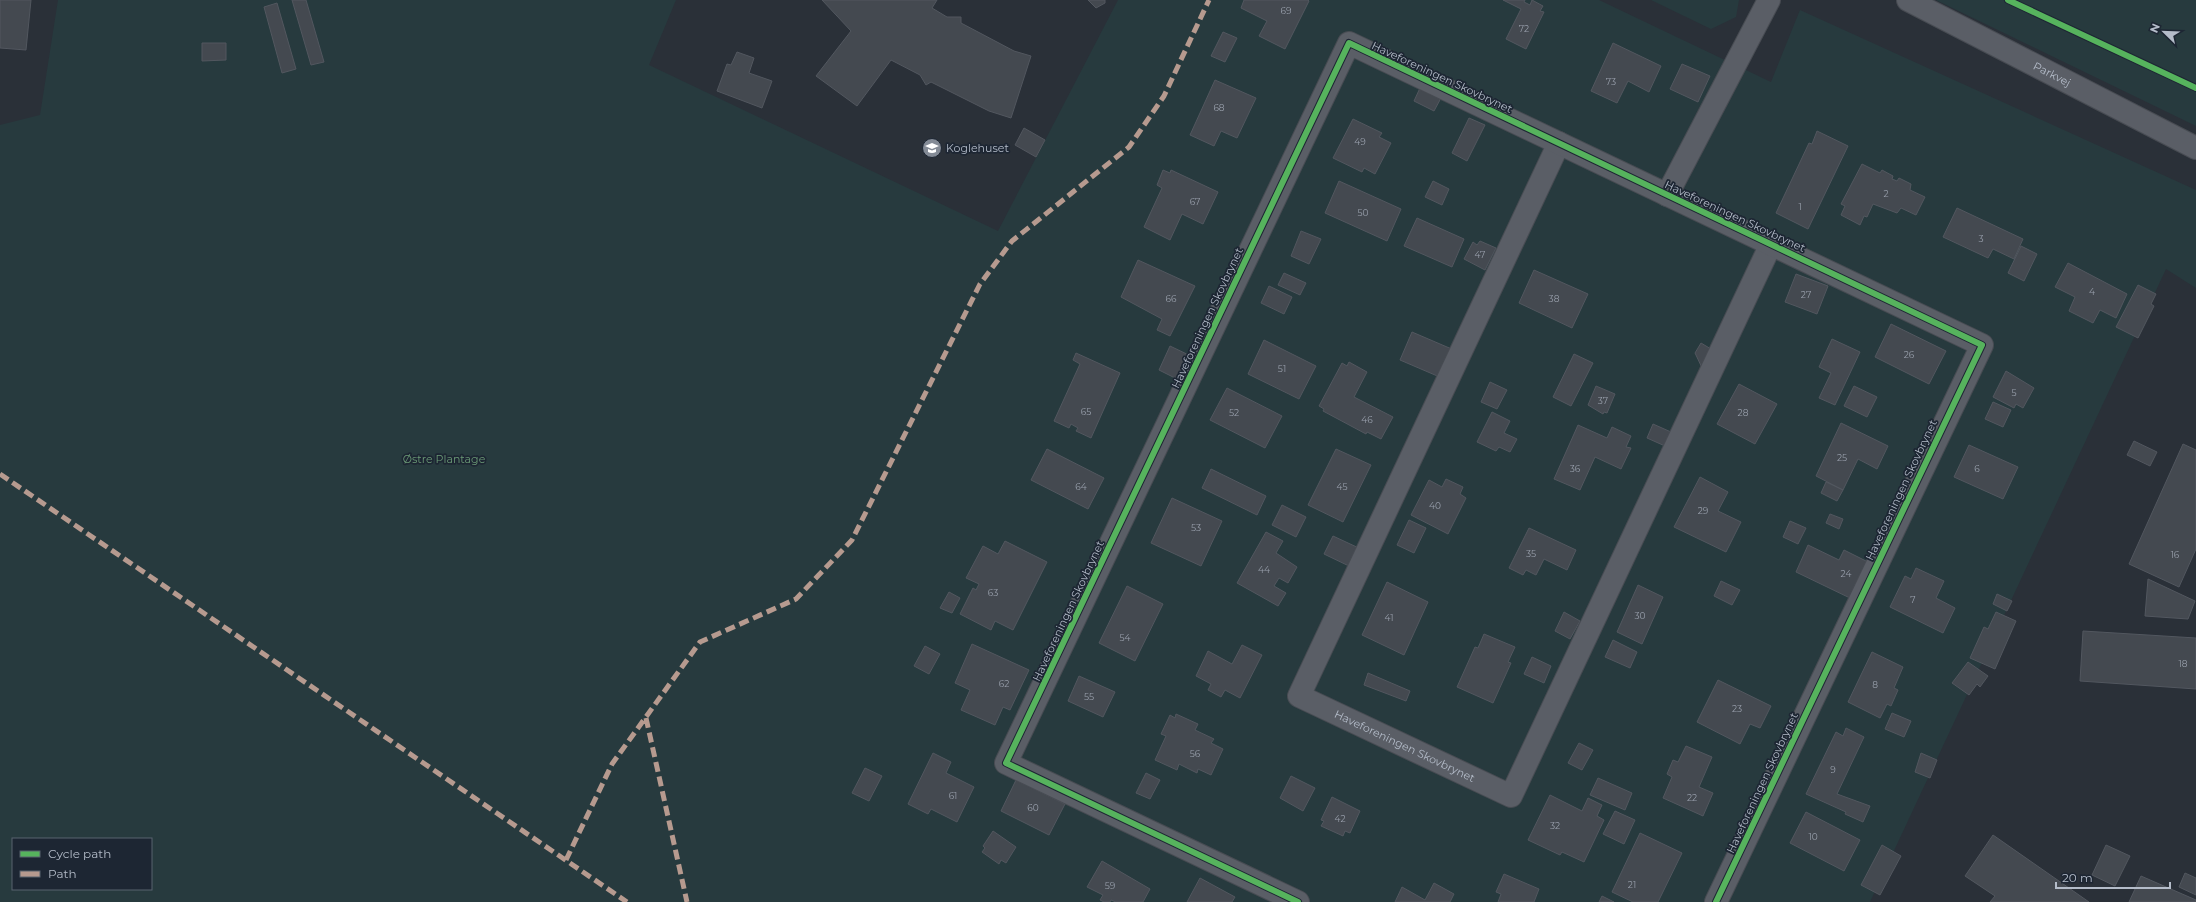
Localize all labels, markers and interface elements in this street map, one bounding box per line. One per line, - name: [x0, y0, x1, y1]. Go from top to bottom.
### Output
- house number: 69: [1281, 5, 1292, 16]
- north arrow: [2144, 12, 2184, 52]
- text: N: [2147, 21, 2163, 35]
- house number: 72: [1519, 23, 1529, 34]
- street label: Haveforeningen Skovbrynet: [1369, 38, 1515, 116]
- street label: Parkvej: [2031, 59, 2073, 89]
- house number: 73: [1606, 76, 1616, 87]
- house number: 68: [1213, 102, 1225, 113]
- house number: 49: [1354, 136, 1366, 147]
- school or university icon: Koglehuset: [921, 137, 943, 159]
- place label: Koglehuset: [946, 141, 1009, 155]
- street label: Haveforeningen Skovbrynet: [1662, 177, 1808, 255]
- house number: 2: [1883, 188, 1889, 199]
- house number: 67: [1190, 196, 1200, 207]
- house number: 1: [1798, 201, 1802, 212]
- house number: 50: [1357, 207, 1369, 218]
- house number: 3: [1978, 233, 1984, 244]
- street label: Haveforeningen Skovbrynet: [1168, 245, 1246, 391]
- house number: 47: [1475, 249, 1485, 260]
- house number: 4: [2089, 286, 2095, 297]
- house number: 27: [1801, 289, 1811, 300]
- house number: 66: [1166, 293, 1177, 304]
- house number: 38: [1549, 293, 1560, 304]
- house number: 26: [1904, 349, 1915, 360]
- house number: 51: [1278, 363, 1286, 374]
- house number: 5: [2011, 387, 2017, 398]
- house number: 37: [1598, 395, 1608, 406]
- house number: 65: [1081, 406, 1091, 417]
- house number: 52: [1229, 407, 1239, 418]
- house number: 28: [1738, 407, 1749, 418]
- house number: 46: [1361, 414, 1373, 425]
- street label: Haveforeningen Skovbrynet: [1862, 417, 1940, 563]
- park label: Østre Plantage: [403, 452, 486, 466]
- house number: 25: [1837, 452, 1847, 463]
- house number: 36: [1570, 463, 1581, 474]
- house number: 6: [1974, 463, 1980, 474]
- house number: 64: [1075, 481, 1087, 492]
- house number: 45: [1336, 481, 1348, 492]
- house number: 40: [1429, 500, 1441, 511]
- house number: 29: [1698, 505, 1709, 516]
- house number: 53: [1191, 522, 1201, 533]
- street label: Haveforeningen Skovbrynet: [1029, 538, 1107, 684]
- house number: 35: [1526, 548, 1536, 559]
- house number: 16: [2171, 549, 2180, 560]
- house number: 44: [1258, 564, 1270, 575]
- house number: 24: [1841, 568, 1851, 579]
- house number: 63: [988, 587, 998, 598]
- house number: 7: [1910, 594, 1916, 605]
- house number: 30: [1634, 610, 1646, 621]
- house number: 41: [1385, 612, 1393, 623]
- house number: 54: [1119, 632, 1131, 643]
- house number: 18: [2179, 658, 2188, 669]
- house number: 62: [999, 678, 1009, 689]
- house number: 8: [1872, 679, 1878, 690]
- house number: 55: [1084, 691, 1094, 702]
- house number: 23: [1732, 703, 1742, 714]
- street label: Haveforeningen Skovbrynet: [1332, 707, 1478, 785]
- street label: Haveforeningen Skovbrynet: [1723, 710, 1801, 856]
- house number: 56: [1190, 748, 1201, 759]
- house number: 9: [1830, 764, 1836, 775]
- house number: 61: [949, 790, 957, 801]
- house number: 22: [1687, 792, 1697, 803]
- house number: 60: [1027, 802, 1039, 813]
- house number: 42: [1334, 813, 1346, 824]
- house number: 32: [1550, 820, 1560, 831]
- house number: 10: [1808, 831, 1818, 842]
- legend: [12, 838, 152, 890]
- text: Cycle path: [48, 846, 111, 861]
- scale bar: [2056, 864, 2170, 890]
- text: Path: [48, 866, 77, 881]
- text: 20 m: [2062, 870, 2093, 885]
- house number: 21: [1628, 879, 1636, 890]
- house number: 59: [1105, 880, 1116, 891]

